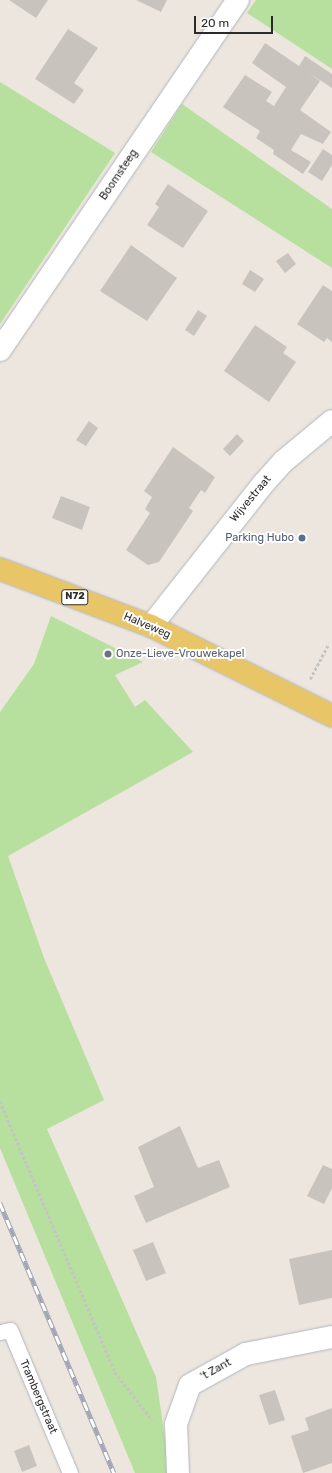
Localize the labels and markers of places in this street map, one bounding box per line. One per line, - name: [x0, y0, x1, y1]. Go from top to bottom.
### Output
- place label: Parking Hubo: [225, 531, 294, 545]
- marker: Parking Hubo: [297, 533, 307, 543]
- place label: Onze-Lieve-Vrouwekapel: [116, 647, 244, 661]
- marker: Onze-Lieve-Vrouwekapel: [103, 649, 113, 659]

